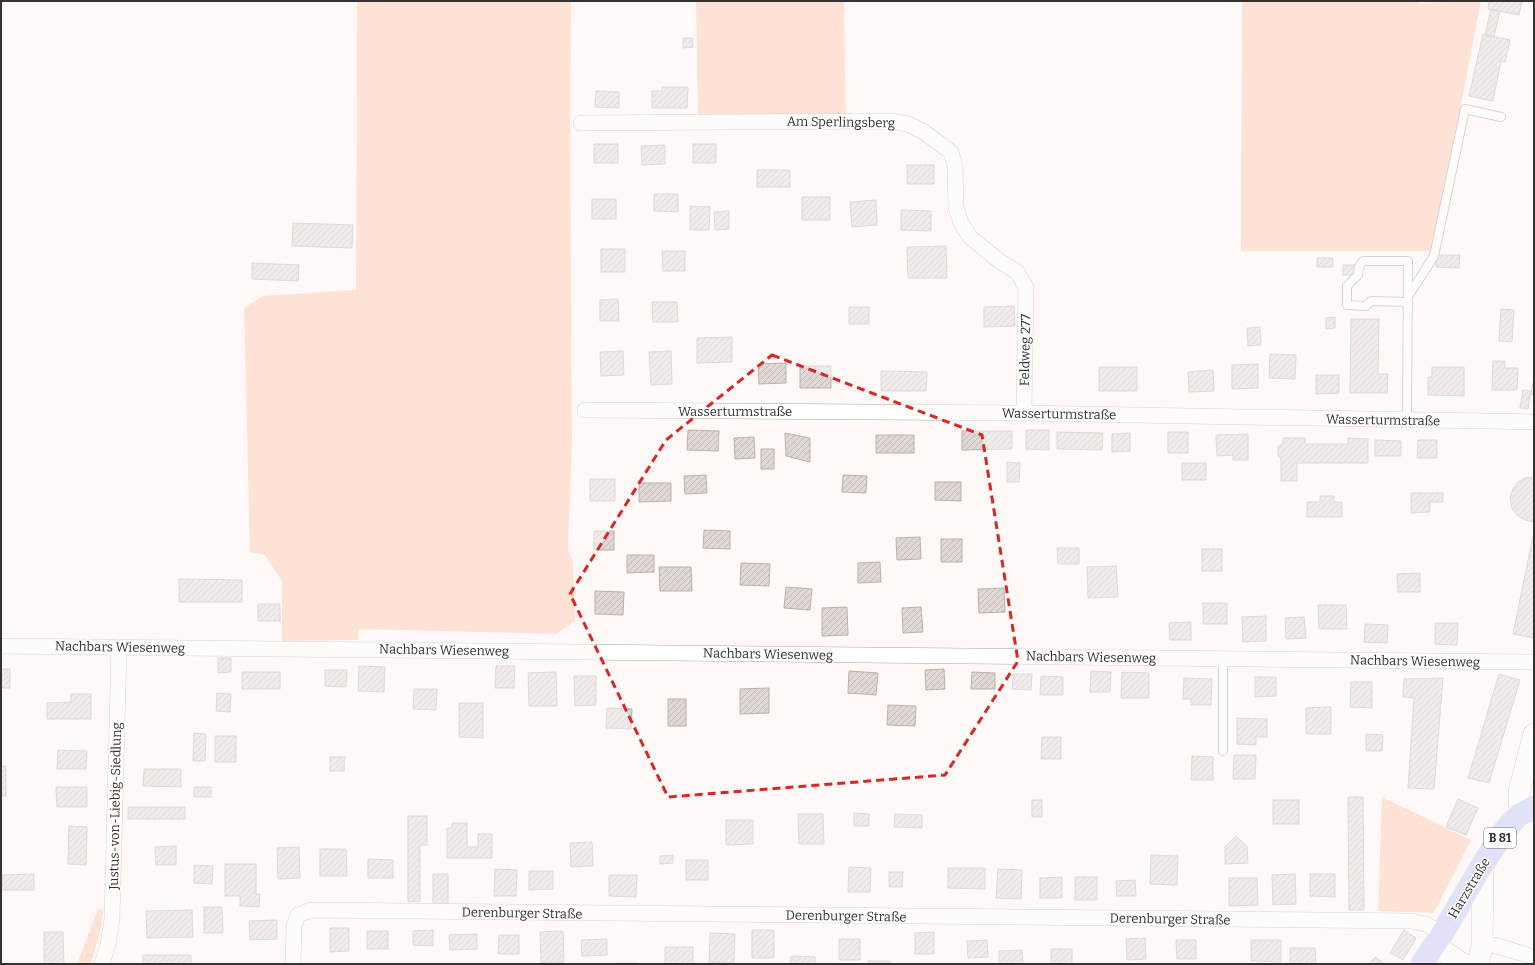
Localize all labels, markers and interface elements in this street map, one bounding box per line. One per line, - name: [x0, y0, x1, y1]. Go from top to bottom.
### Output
- street label: Am Sperlingsberg: [787, 114, 895, 130]
- street label: Feldweg 277: [1017, 313, 1033, 386]
- street label: Wasserturmstraße: [678, 404, 792, 419]
- street label: Wasserturmstraße: [1002, 406, 1116, 422]
- street label: Wasserturmstraße: [1326, 412, 1440, 428]
- street label: Nachbars Wiesenweg: [55, 638, 185, 656]
- street label: Nachbars Wiesenweg: [379, 641, 509, 659]
- street label: Nachbars Wiesenweg: [703, 645, 833, 663]
- street label: Nachbars Wiesenweg: [1026, 648, 1156, 666]
- street label: Nachbars Wiesenweg: [1350, 652, 1480, 670]
- street label: Justus-von-Liebig-Siedlung: [106, 722, 124, 891]
- road number: B 81: [1484, 828, 1516, 848]
- street label: Harzstraße: [1445, 855, 1493, 921]
- street label: Derenburger Straße: [461, 904, 583, 922]
- street label: Derenburger Straße: [785, 907, 907, 925]
- street label: Derenburger Straße: [1109, 910, 1231, 928]

